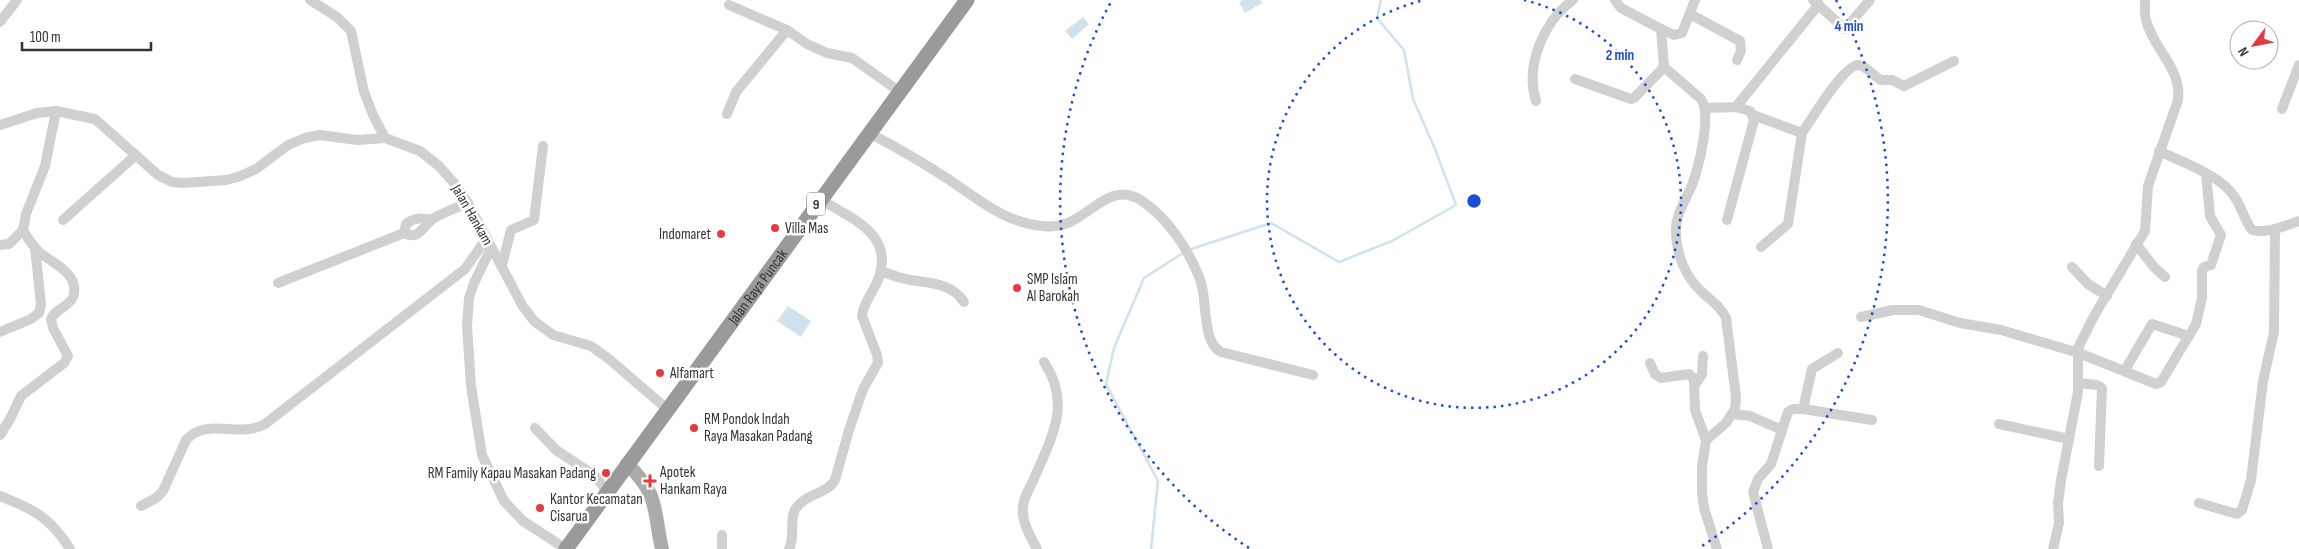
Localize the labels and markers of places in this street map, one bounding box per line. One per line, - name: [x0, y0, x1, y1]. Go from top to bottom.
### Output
- centre of rings: [1465, 192, 1483, 210]
- place label: Villa Mas: [785, 219, 828, 238]
- marker: Villa Mas: [769, 222, 781, 234]
- place label: Indomaret: [659, 225, 711, 244]
- marker: Indomaret: [715, 228, 727, 240]
- place label: SMP Islam Al Barokah: [1026, 270, 1080, 306]
- marker: SMP Islam Al Barokah: [1011, 282, 1023, 294]
- place label: Alfamart: [669, 364, 714, 383]
- marker: Alfamart: [654, 367, 666, 379]
- place label: RM Pondok Indah Raya Masakan Padang: [704, 410, 813, 446]
- marker: RM Pondok Indah Raya Masakan Padang: [688, 422, 700, 434]
- place label: Apotek Hankam Raya: [659, 463, 727, 499]
- place label: RM Family Kapau Masakan Padang: [428, 464, 596, 483]
- marker: RM Family Kapau Masakan Padang: [600, 467, 612, 479]
- marker: Apotek Hankam Raya: [644, 475, 656, 487]
- place label: Kantor Kecamatan Cisarua: [550, 490, 643, 526]
- marker: Kantor Kecamatan Cisarua: [534, 502, 546, 514]

